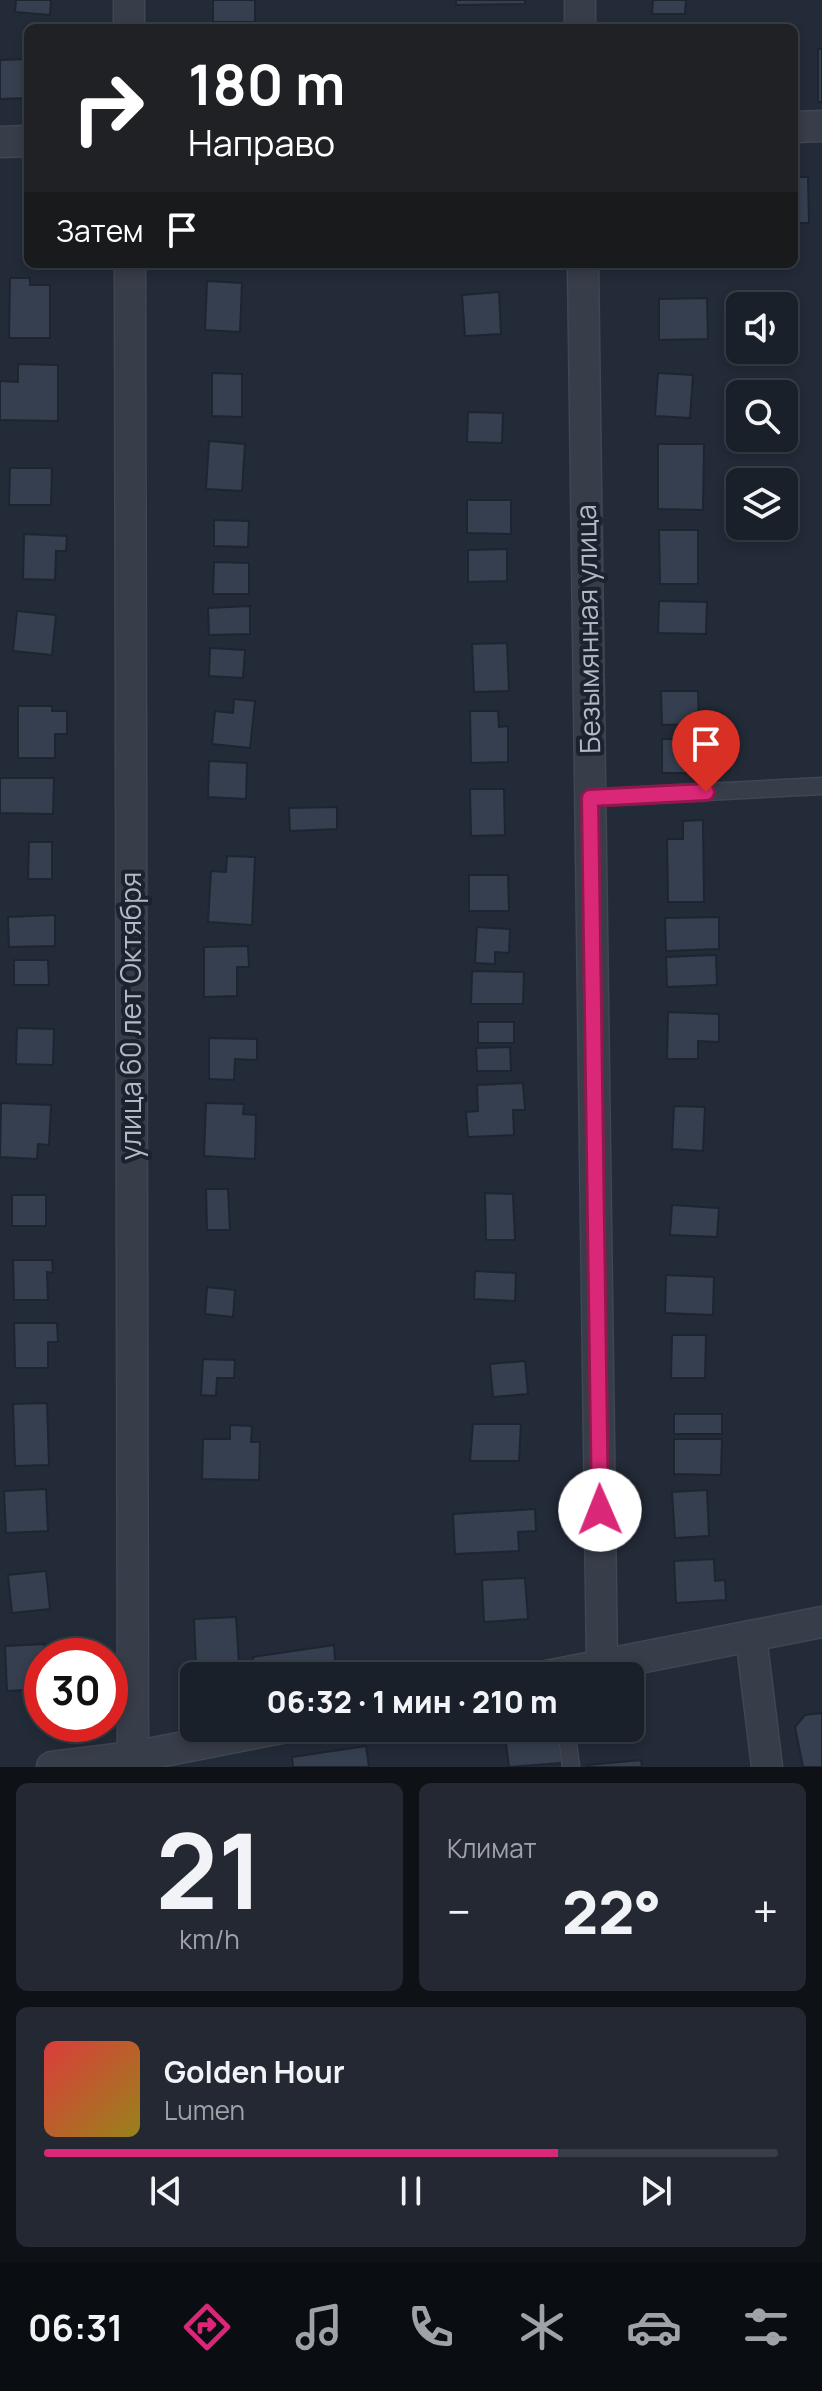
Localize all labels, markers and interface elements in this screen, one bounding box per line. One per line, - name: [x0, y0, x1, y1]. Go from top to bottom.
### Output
- text: 180 m: [188, 45, 345, 122]
- icon: right: [56, 56, 160, 160]
- text: Направо: [188, 118, 335, 167]
- icon: arrive: [160, 208, 204, 252]
- text: Затем: [56, 210, 144, 251]
- map controls: [726, 292, 798, 540]
- button: sound: [726, 292, 798, 364]
- button: search: [726, 380, 798, 452]
- button: layers: [726, 468, 798, 540]
- street label: Безымянная улица: [566, 504, 608, 754]
- pin: [672, 710, 740, 792]
- icon: arrive: [684, 722, 728, 766]
- street label: улица 60 лет Октября: [111, 872, 149, 1160]
- position arrow: [558, 1468, 642, 1552]
- speed limit sign: 30: [24, 1638, 128, 1742]
- text: 06:32 · 1 мин · 210 m: [267, 1681, 557, 1722]
- text: 21: [156, 1798, 263, 1940]
- text: Климат: [447, 1830, 537, 1866]
- text: 22°: [562, 1870, 661, 1952]
- text: −: [447, 1881, 471, 1941]
- text: +: [753, 1881, 778, 1941]
- text: km/h: [179, 1921, 240, 1957]
- text: Golden Hour: [164, 2051, 345, 2092]
- text: Lumen: [164, 2092, 245, 2128]
- icon: previous: [144, 2169, 188, 2213]
- icon: pause: [389, 2169, 433, 2213]
- icon: next: [634, 2169, 678, 2213]
- icon: directions: [179, 2299, 235, 2355]
- icon: music: [291, 2299, 347, 2355]
- icon: phone: [403, 2299, 459, 2355]
- icon: climate: [514, 2299, 570, 2355]
- icon: car: [626, 2299, 682, 2355]
- icon: filters: [738, 2299, 794, 2355]
- text: 06:31: [28, 2303, 123, 2352]

